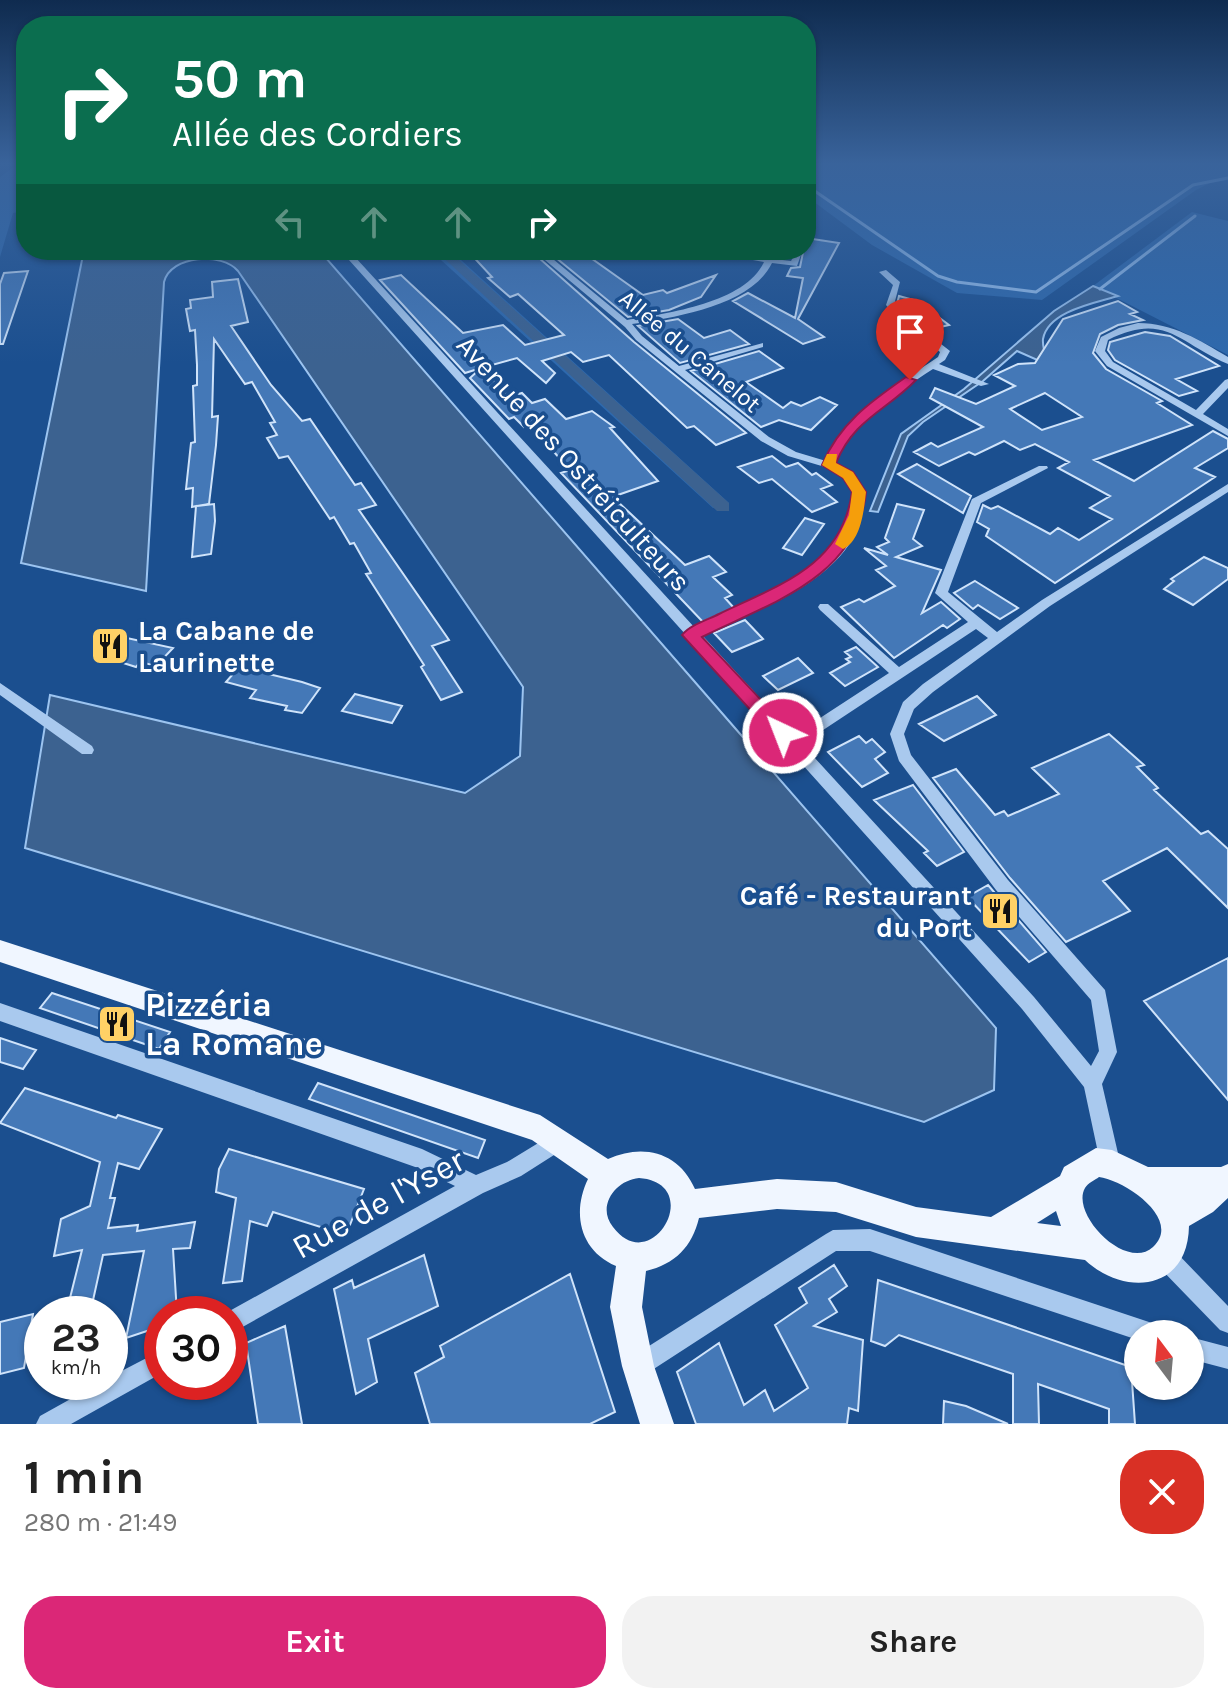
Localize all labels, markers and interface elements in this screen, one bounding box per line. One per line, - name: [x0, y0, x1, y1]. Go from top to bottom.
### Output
- text: 50 m: [172, 46, 307, 111]
- icon: right: [40, 48, 144, 152]
- text: Allée des Cordiers: [172, 113, 463, 155]
- icon: left: [268, 200, 312, 244]
- icon: ahead: [352, 200, 396, 244]
- icon: ahead: [436, 200, 480, 244]
- icon: right: [520, 200, 564, 244]
- street label: Allée du Canelot: [614, 284, 766, 418]
- pin: [876, 298, 944, 380]
- icon: arrive: [888, 310, 932, 354]
- street label: Avenue des Ostréiculteurs: [450, 328, 697, 598]
- place label: La Cabane de Laurinette: [138, 614, 314, 679]
- restaurant icon: La Cabane de Laurinette: [89, 625, 131, 667]
- position arrow: [741, 691, 825, 775]
- place label: Café - Restaurant du Port: [740, 879, 972, 944]
- restaurant icon: Café - Restaurant du Port: [979, 890, 1021, 932]
- place label: Pizzéria La Romane: [145, 985, 323, 1064]
- restaurant icon: Pizzéria La Romane: [96, 1003, 138, 1045]
- street label: Rue de l'Yser: [285, 1140, 472, 1268]
- speed limit sign: 30: [144, 1296, 248, 1400]
- text: 23: [51, 1314, 101, 1361]
- north arrow: [1124, 1320, 1204, 1400]
- map controls: [1124, 1320, 1204, 1400]
- text: km/h: [51, 1356, 101, 1379]
- text: 1 min: [24, 1449, 144, 1505]
- button: close: [1120, 1450, 1204, 1534]
- text: 280 m · 21:49: [24, 1507, 177, 1538]
- button: Exit: [24, 1596, 606, 1688]
- button: Share: [622, 1596, 1204, 1688]

